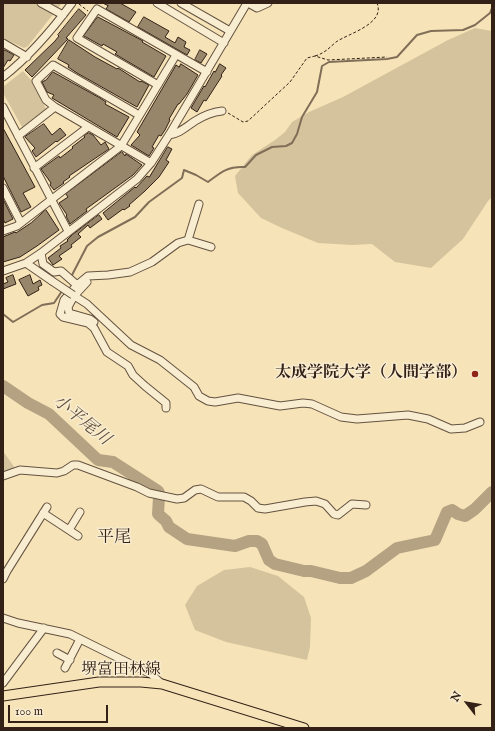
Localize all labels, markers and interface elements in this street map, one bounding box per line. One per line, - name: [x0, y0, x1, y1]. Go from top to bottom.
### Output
- place label: 太成学院大学（人間学部）: [275, 364, 467, 384]
- marker: 太成学院大学（人間学部）: [470, 369, 480, 379]
- water label: 小平尾川: [48, 392, 114, 450]
- district label: 平尾: [97, 529, 131, 549]
- street label: 堺富田林線: [81, 661, 161, 681]
- north arrow: [447, 683, 487, 723]
- text: N: [448, 689, 465, 705]
- scale bar: [10, 697, 110, 723]
- text: 100 m: [15, 704, 43, 719]

